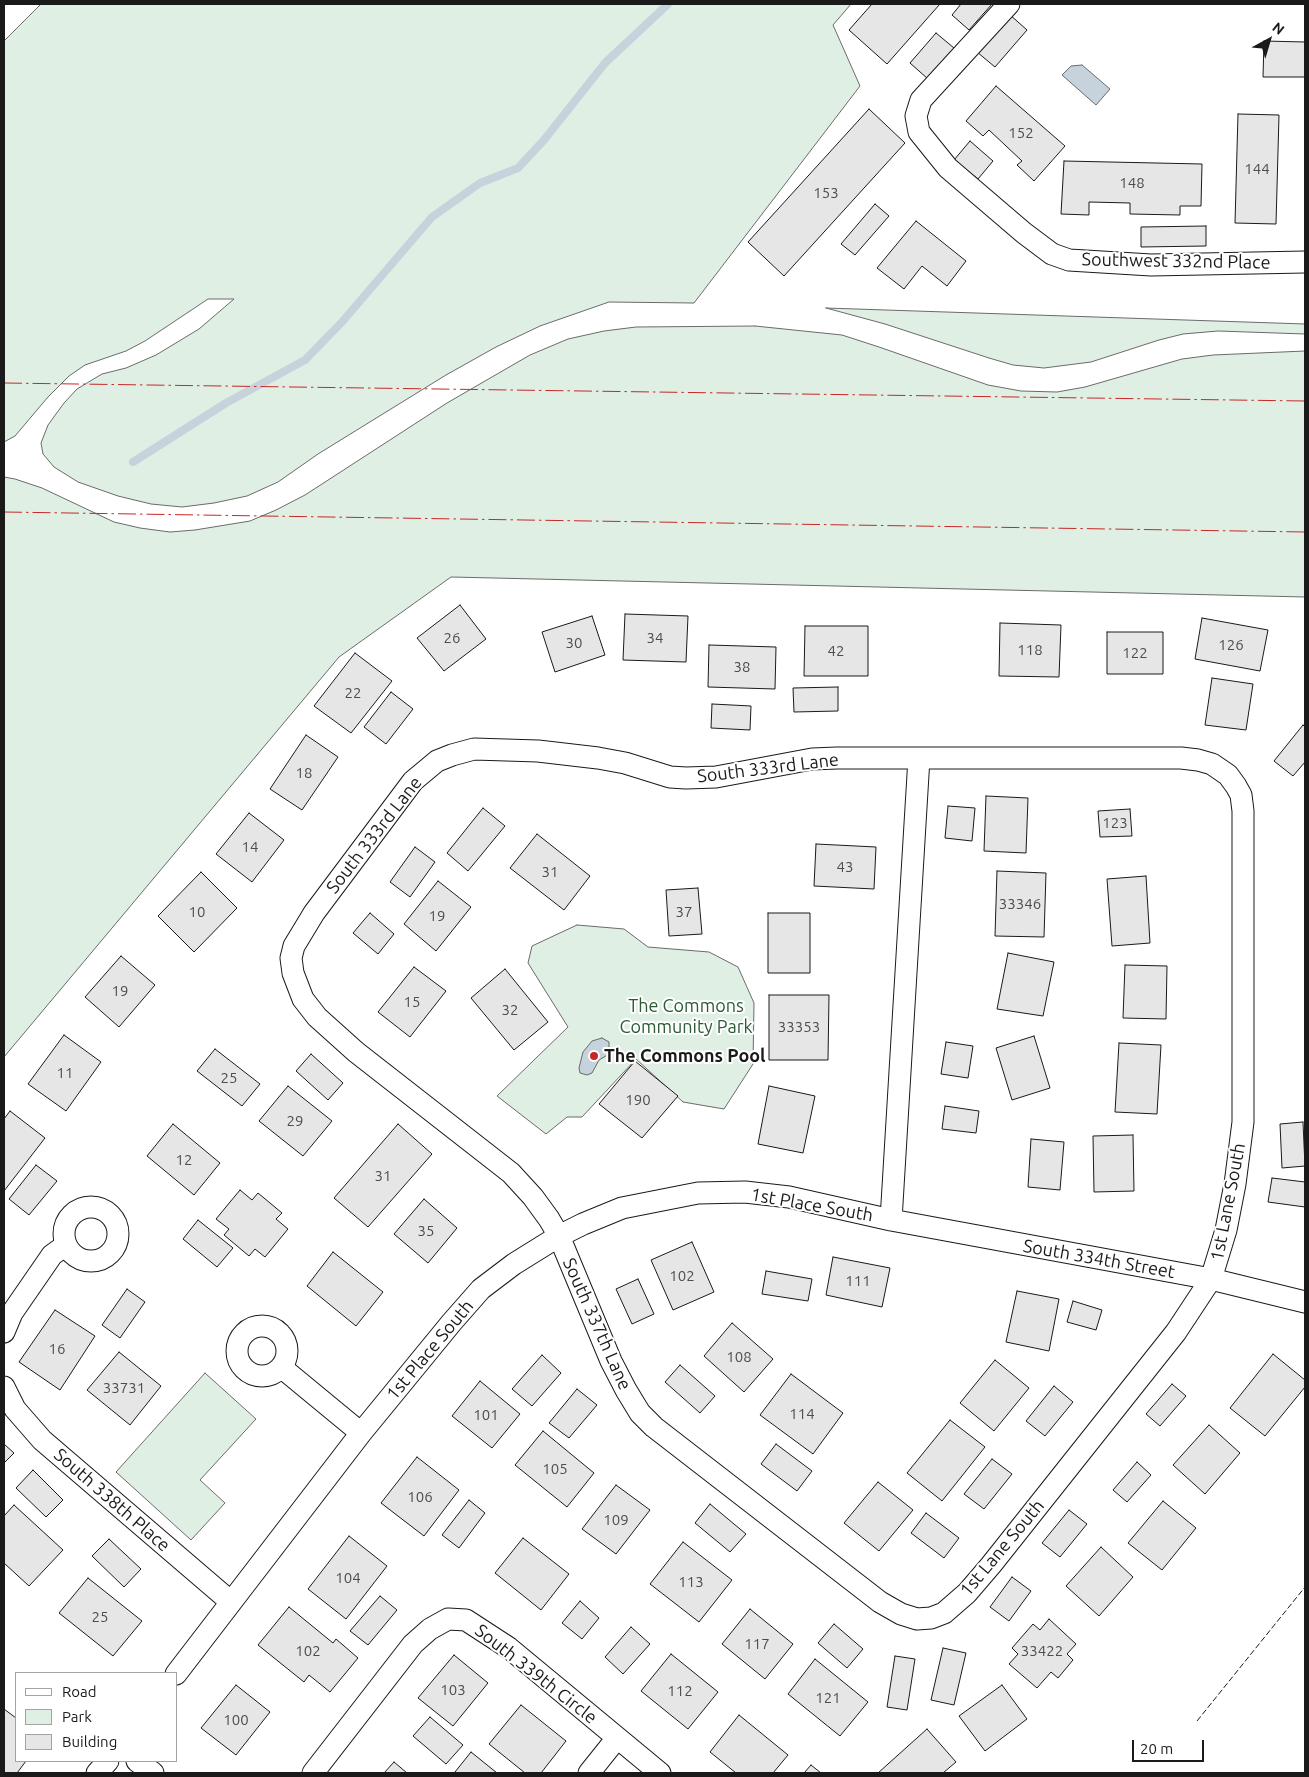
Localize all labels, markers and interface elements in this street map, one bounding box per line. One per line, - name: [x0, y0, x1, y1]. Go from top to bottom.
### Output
- north arrow: [1244, 15, 1294, 65]
- text: N: [1269, 19, 1288, 38]
- house number: 152: [1008, 124, 1034, 142]
- house number: 144: [1244, 160, 1270, 178]
- house number: 148: [1119, 174, 1145, 192]
- house number: 153: [813, 184, 839, 202]
- street label: Southwest 332nd Place: [1081, 249, 1271, 273]
- house number: 26: [444, 629, 460, 647]
- house number: 34: [647, 629, 663, 647]
- house number: 30: [566, 634, 582, 652]
- house number: 126: [1218, 636, 1244, 654]
- house number: 118: [1017, 641, 1043, 659]
- house number: 42: [828, 642, 844, 660]
- house number: 122: [1122, 644, 1148, 662]
- house number: 38: [734, 658, 750, 676]
- house number: 22: [345, 684, 361, 702]
- street label: South 333rd Lane: [696, 749, 840, 787]
- house number: 18: [296, 764, 312, 782]
- street label: South 333rd Lane: [322, 772, 426, 898]
- house number: 123: [1102, 814, 1128, 832]
- house number: 14: [242, 838, 258, 856]
- house number: 43: [837, 858, 853, 876]
- house number: 31: [542, 863, 558, 881]
- house number: 33346: [999, 895, 1041, 913]
- house number: 10: [189, 903, 205, 921]
- house number: 37: [676, 903, 692, 921]
- house number: 19: [429, 907, 445, 925]
- house number: 19: [112, 982, 128, 1000]
- house number: 15: [404, 993, 420, 1011]
- park label: The Commons Community Park: [619, 995, 753, 1038]
- house number: 32: [502, 1001, 518, 1019]
- house number: 33353: [778, 1018, 820, 1036]
- place label: The Commons Pool: [604, 1045, 766, 1067]
- marker: The Commons Pool: [588, 1050, 600, 1062]
- house number: 11: [57, 1064, 73, 1082]
- house number: 25: [221, 1069, 237, 1087]
- house number: 190: [625, 1091, 651, 1109]
- house number: 29: [287, 1112, 303, 1130]
- street label: 1st Lane South: [1206, 1141, 1250, 1263]
- house number: 12: [176, 1151, 192, 1169]
- house number: 31: [375, 1167, 391, 1185]
- street label: 1st Place South: [749, 1184, 875, 1226]
- house number: 35: [418, 1222, 434, 1240]
- street label: South 334th Street: [1021, 1235, 1177, 1283]
- street label: South 337th Lane: [558, 1255, 636, 1393]
- house number: 102: [669, 1267, 695, 1285]
- house number: 111: [845, 1272, 871, 1290]
- street label: 1st Place South: [382, 1296, 478, 1404]
- house number: 16: [49, 1340, 65, 1358]
- house number: 108: [726, 1348, 752, 1366]
- house number: 33731: [103, 1379, 145, 1397]
- house number: 114: [789, 1405, 815, 1423]
- house number: 101: [473, 1406, 499, 1424]
- street label: South 338th Place: [50, 1444, 174, 1556]
- house number: 105: [542, 1460, 568, 1478]
- house number: 106: [407, 1488, 433, 1506]
- street label: 1st Lane South: [955, 1495, 1049, 1601]
- house number: 109: [603, 1511, 629, 1529]
- house number: 104: [335, 1569, 361, 1587]
- house number: 113: [678, 1573, 704, 1591]
- house number: 25: [92, 1608, 108, 1626]
- street label: South 339th Circle: [471, 1620, 601, 1728]
- house number: 117: [744, 1635, 770, 1653]
- house number: 102: [295, 1642, 321, 1660]
- house number: 33422: [1021, 1642, 1063, 1660]
- legend: [15, 1672, 178, 1762]
- house number: 103: [440, 1681, 466, 1699]
- house number: 112: [667, 1682, 693, 1700]
- text: Road: [62, 1683, 97, 1700]
- house number: 121: [815, 1689, 841, 1707]
- text: Park: [62, 1708, 92, 1725]
- house number: 100: [223, 1711, 249, 1729]
- scale bar: [1134, 1730, 1206, 1762]
- text: Building: [62, 1733, 117, 1750]
- text: 20 m: [1140, 1740, 1173, 1757]

